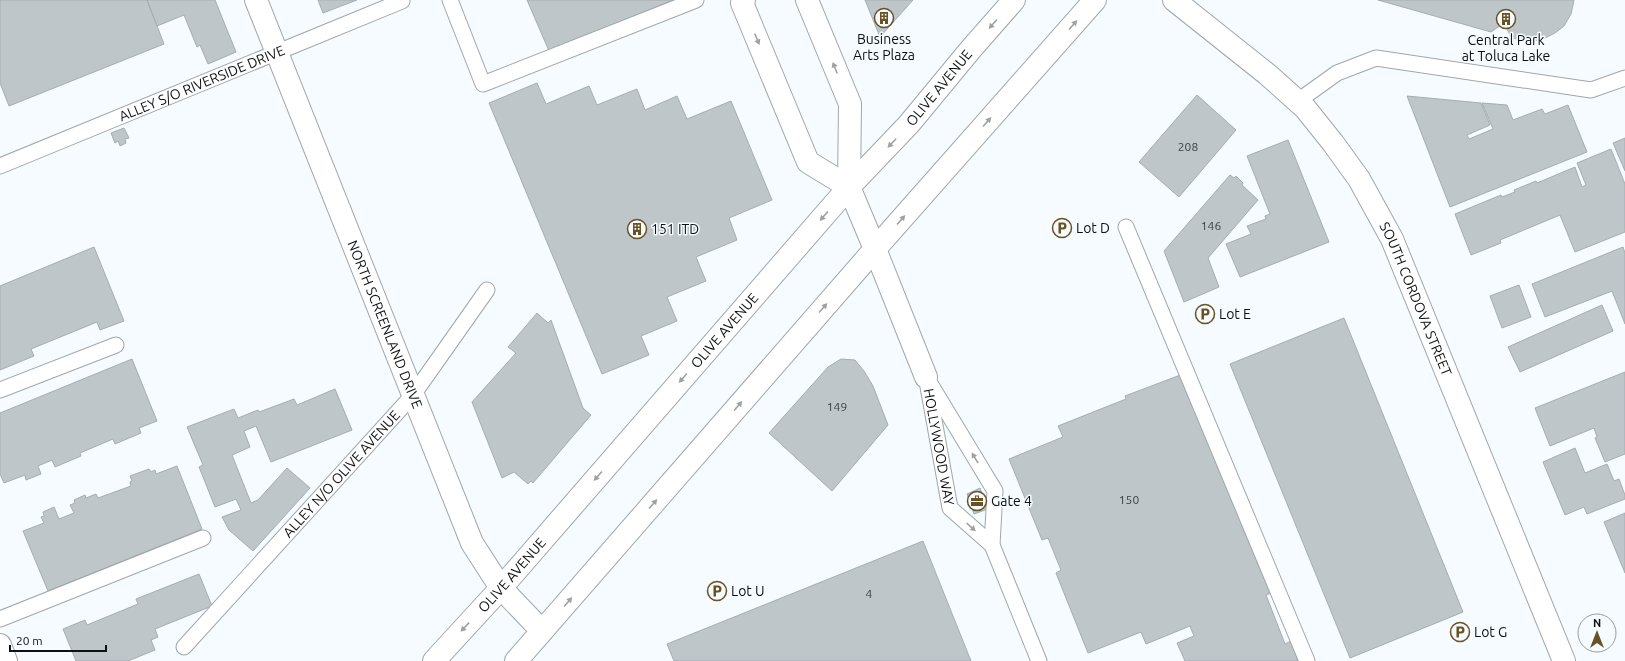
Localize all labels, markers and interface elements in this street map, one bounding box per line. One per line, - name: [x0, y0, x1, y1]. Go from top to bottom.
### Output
- building icon: Business Arts Plaza: [873, 7, 895, 29]
- building icon: Central Park at Toluca Lake: [1495, 8, 1517, 30]
- one-way arrow: [988, 19, 997, 30]
- one-way arrow: [1068, 20, 1077, 30]
- place label: Business Arts Plaza: [853, 31, 915, 63]
- place label: Central Park at Toluca Lake: [1462, 32, 1550, 64]
- one-way arrow: [755, 34, 761, 46]
- street label: ALLEY S/O RIVERSIDE DRIVE: [116, 42, 287, 124]
- street label: OLIVE AVENUE: [903, 46, 975, 129]
- one-way arrow: [832, 61, 838, 73]
- one-way arrow: [982, 117, 991, 127]
- one-way arrow: [887, 138, 897, 148]
- house number: 208: [1178, 140, 1198, 153]
- one-way arrow: [819, 211, 828, 222]
- one-way arrow: [896, 214, 905, 225]
- parking icon: Lot D: [1051, 217, 1073, 239]
- building icon: 151 ITD: [626, 218, 648, 240]
- house number: 146: [1201, 219, 1221, 232]
- street label: SOUTH CORDOVA STREET: [1376, 219, 1455, 378]
- place label: Lot D: [1076, 220, 1110, 236]
- place label: 151 ITD: [651, 221, 699, 237]
- street label: NORTH SCREENLAND DRIVE: [344, 238, 426, 411]
- street label: OLIVE AVENUE: [688, 290, 761, 371]
- one-way arrow: [819, 302, 828, 313]
- parking icon: Lot E: [1194, 303, 1216, 325]
- place label: Lot E: [1219, 306, 1251, 322]
- one-way arrow: [679, 373, 688, 383]
- street label: HOLLYWOOD WAY: [920, 387, 957, 507]
- one-way arrow: [734, 400, 743, 411]
- house number: 149: [827, 400, 847, 413]
- street label: ALLEY N/O OLIVE AVENUE: [280, 407, 403, 541]
- one-way arrow: [971, 453, 979, 463]
- one-way arrow: [594, 471, 603, 481]
- office icon: Gate 4: [966, 490, 988, 512]
- place label: Gate 4: [991, 493, 1032, 509]
- house number: 150: [1119, 493, 1139, 506]
- one-way arrow: [648, 499, 658, 509]
- one-way arrow: [966, 522, 976, 531]
- street label: OLIVE AVENUE: [475, 534, 549, 616]
- parking icon: Lot U: [706, 580, 728, 602]
- place label: Lot U: [731, 583, 765, 599]
- house number: 4: [866, 587, 873, 600]
- one-way arrow: [563, 597, 572, 607]
- north arrow: [1577, 613, 1617, 653]
- text: N: [1593, 617, 1601, 629]
- parking icon: Lot G: [1449, 621, 1471, 643]
- one-way arrow: [461, 623, 470, 632]
- place label: Lot G: [1474, 624, 1507, 640]
- scale bar: [10, 627, 106, 653]
- text: 20 m: [16, 634, 43, 647]

